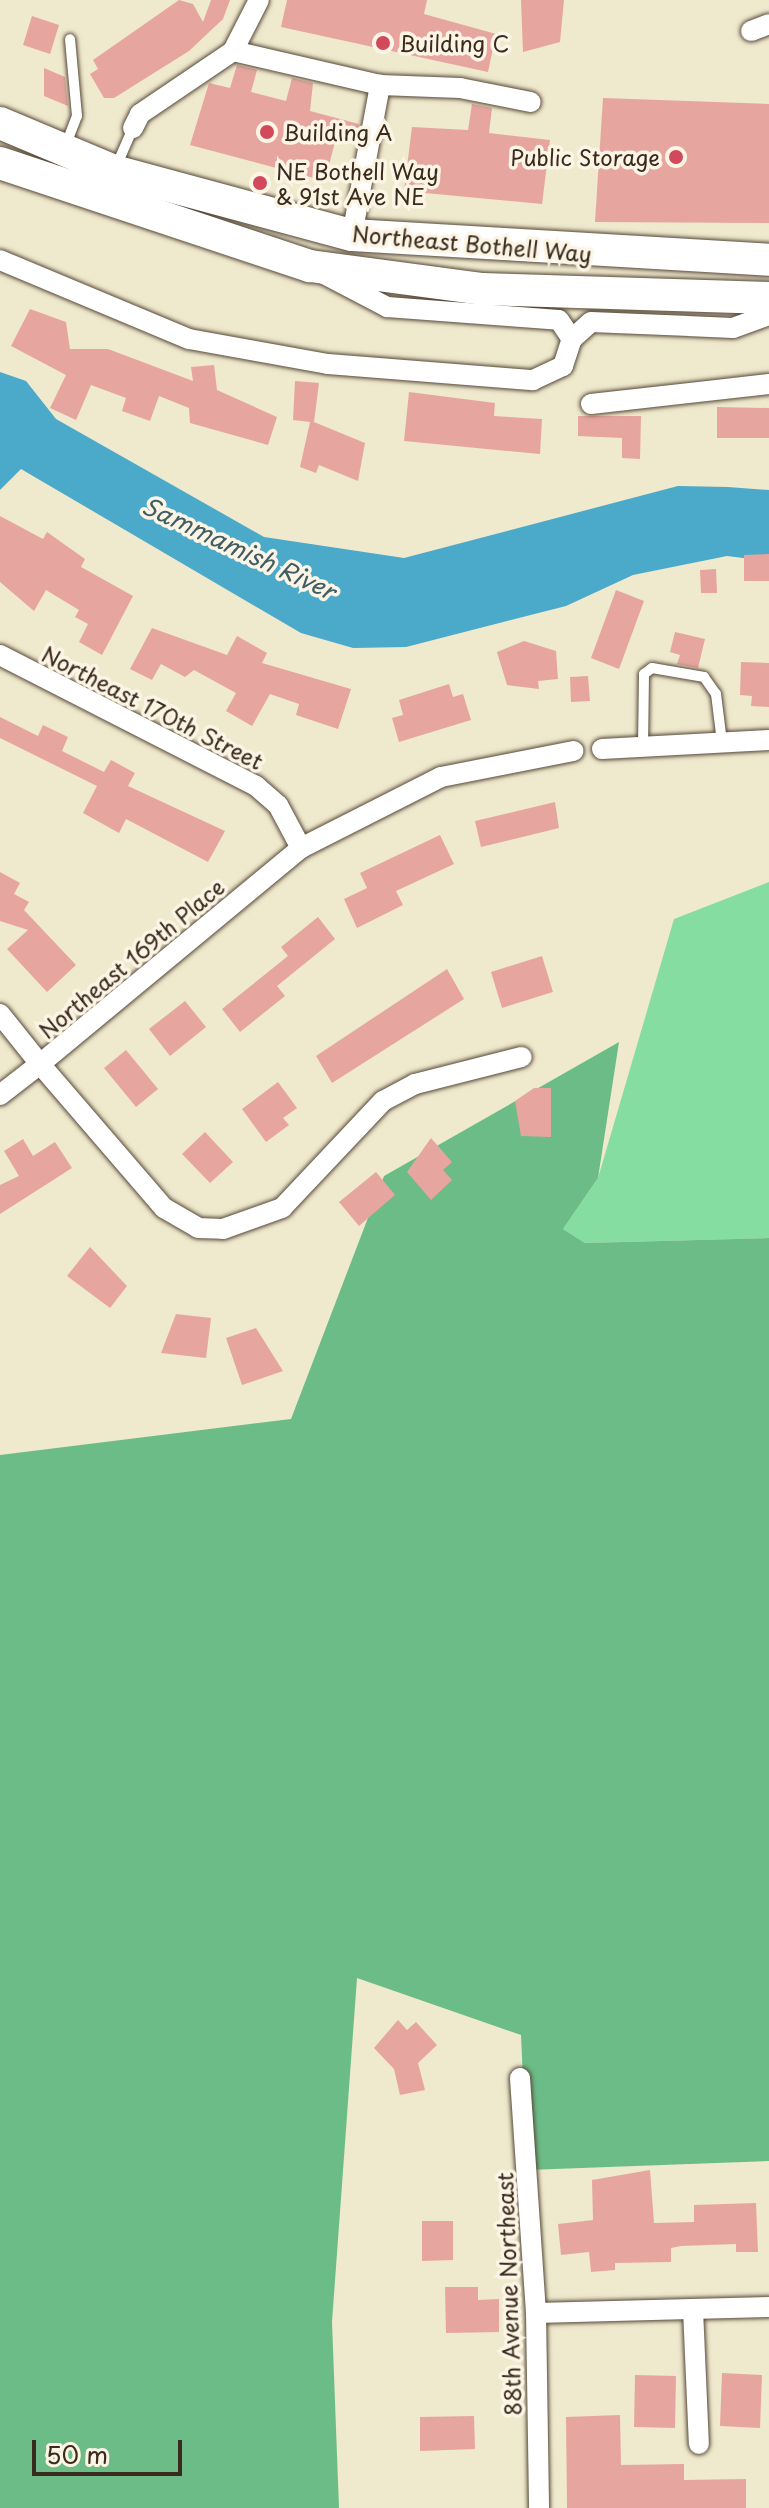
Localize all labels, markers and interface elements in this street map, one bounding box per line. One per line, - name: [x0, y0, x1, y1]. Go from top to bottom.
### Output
- place label: Building C: [399, 30, 509, 56]
- marker: Building C: [374, 34, 392, 52]
- place label: Building A: [283, 119, 393, 145]
- marker: Building A: [258, 123, 276, 141]
- place label: Public Storage: [508, 144, 660, 170]
- marker: Public Storage: [667, 148, 685, 166]
- place label: NE Bothell Way & 91st Ave NE: [276, 157, 440, 208]
- marker: NE Bothell Way & 91st Ave NE: [251, 174, 269, 192]
- street label: Northeast Bothell Way: [352, 219, 592, 267]
- water label: Sammamish River: [138, 491, 340, 605]
- street label: Northeast 170th Street: [38, 640, 268, 774]
- street label: Northeast 169th Place: [33, 873, 229, 1043]
- street label: 88th Avenue Northeast: [491, 2171, 525, 2417]
- scale bar: [36, 2424, 186, 2474]
- text: 50 m: [46, 2436, 108, 2472]

